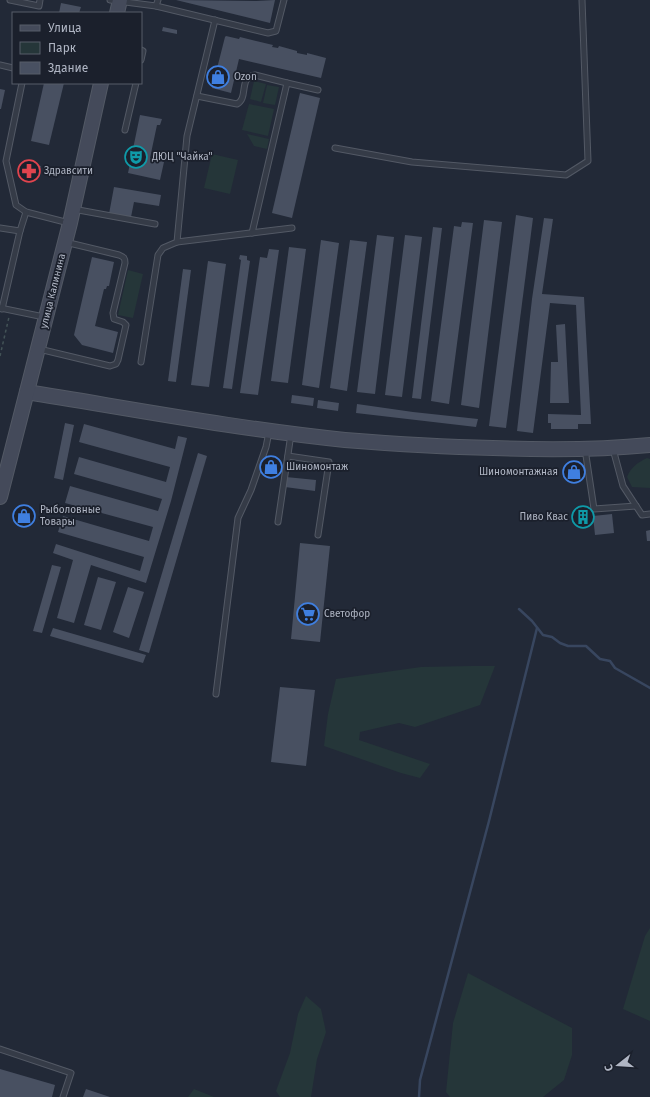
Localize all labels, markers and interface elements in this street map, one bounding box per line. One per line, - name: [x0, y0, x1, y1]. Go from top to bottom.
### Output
- legend: [12, 12, 142, 84]
- text: Улица: [48, 21, 82, 35]
- text: Парк: [48, 41, 77, 55]
- text: Здание: [48, 61, 88, 75]
- shop icon: Ozon: [205, 64, 231, 90]
- place label: Ozon: [234, 71, 257, 83]
- theatre icon: ДЮЦ "Чайка": [123, 144, 149, 170]
- place label: ДЮЦ "Чайка": [151, 151, 213, 163]
- pharmacy icon: Здравсити: [16, 158, 42, 184]
- place label: Здравсити: [44, 165, 93, 177]
- street label: улица Калинина: [38, 252, 68, 330]
- shop icon: Шиномонтаж: [258, 454, 284, 480]
- shop icon: Шиномонтажная: [561, 459, 587, 485]
- place label: Шиномонтаж: [286, 461, 348, 473]
- place label: Шиномонтажная: [479, 466, 558, 478]
- shop icon: Рыболовные Товары: [11, 503, 37, 529]
- place label: Рыболовные Товары: [40, 504, 100, 528]
- building icon: Пиво Квас: [570, 504, 596, 530]
- place label: Пиво Квас: [520, 511, 568, 523]
- supermarket icon: Светофор: [295, 601, 321, 627]
- place label: Светофор: [324, 608, 370, 620]
- north arrow: [598, 1045, 638, 1085]
- text: С: [602, 1062, 616, 1073]

